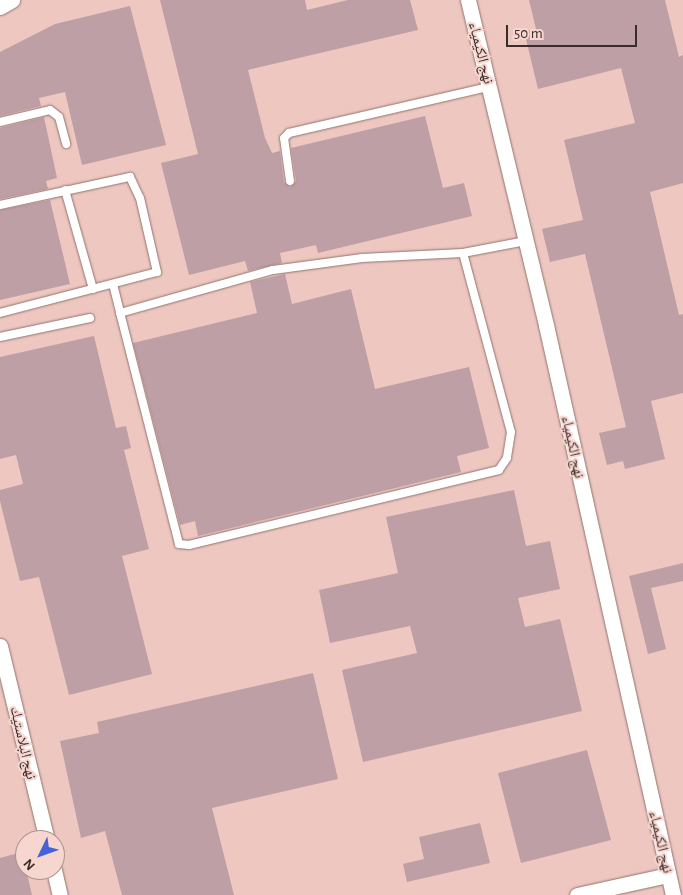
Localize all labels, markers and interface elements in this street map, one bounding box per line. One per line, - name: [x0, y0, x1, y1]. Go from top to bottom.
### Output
- scale bar: [508, 15, 639, 47]
- street label: نهج الكيمياء: [465, 20, 497, 86]
- text: 50 m: [514, 26, 543, 41]
- street label: نهج الكيمياء: [558, 414, 588, 480]
- street label: نهج البلاستيك: [6, 705, 40, 781]
- street label: نهج الكيمياء: [645, 809, 677, 875]
- north arrow: [15, 830, 65, 880]
- text: N: [21, 856, 38, 873]

